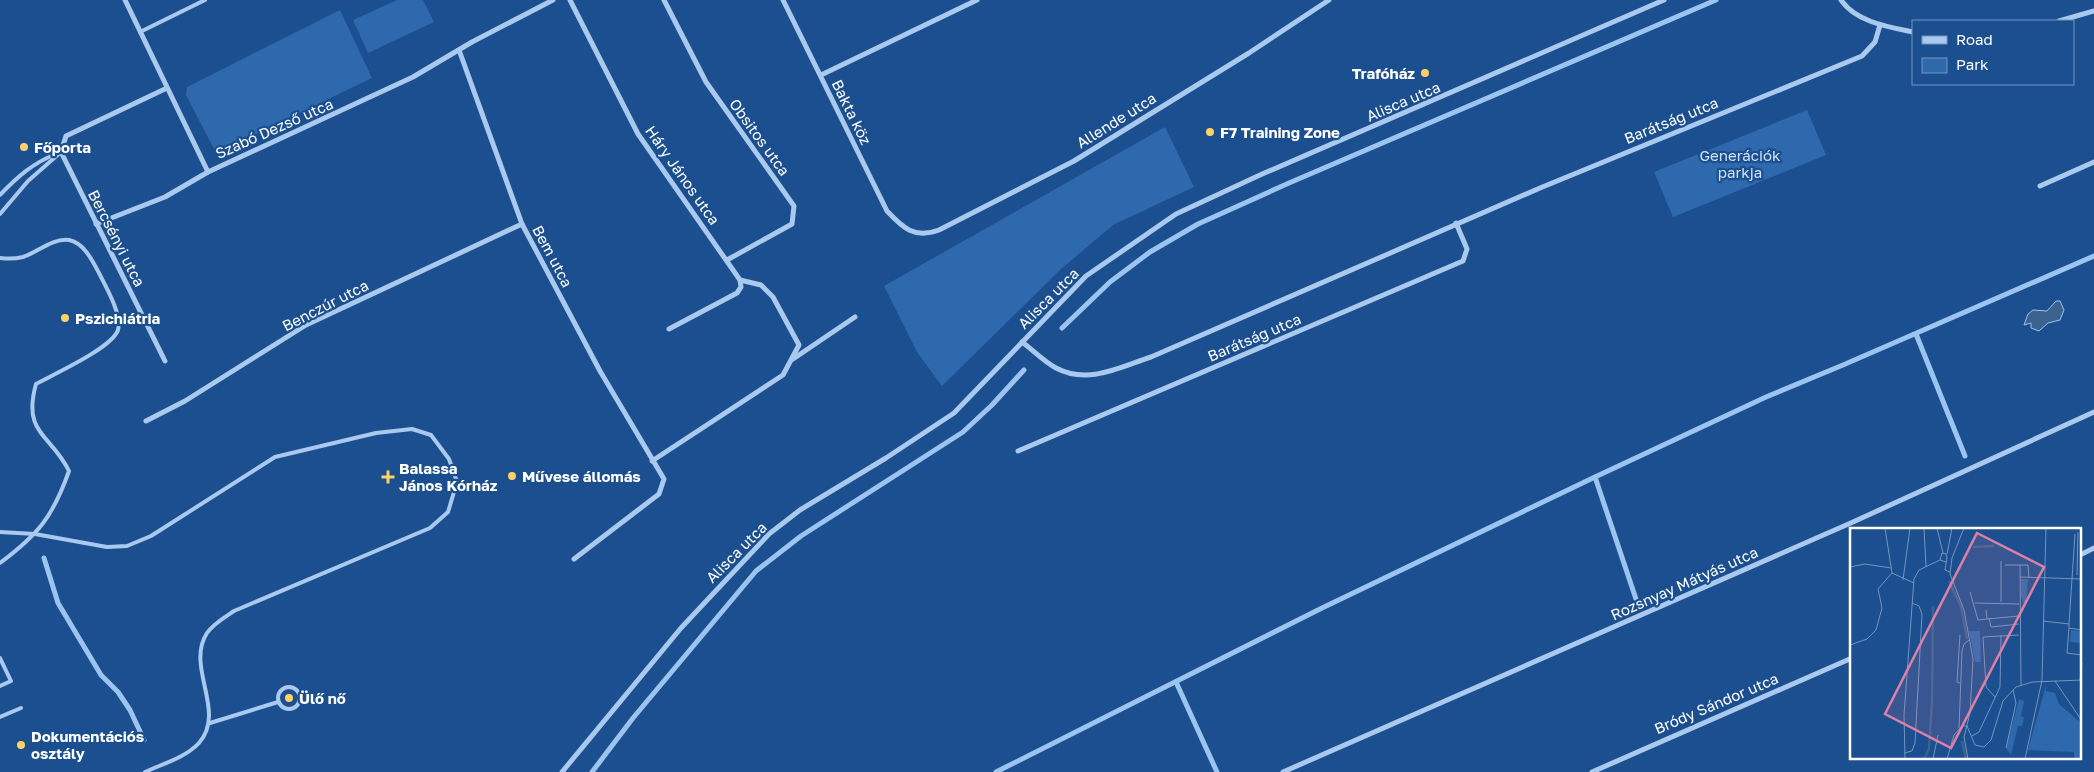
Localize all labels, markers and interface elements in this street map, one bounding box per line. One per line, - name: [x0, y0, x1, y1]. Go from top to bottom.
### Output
- legend: [1912, 20, 2074, 85]
- text: Road: [1956, 30, 1993, 48]
- text: Park: [1956, 55, 1989, 73]
- place label: Trafóház: [1352, 64, 1415, 82]
- marker: Trafóház: [1419, 67, 1431, 79]
- street label: Bakta köz: [828, 76, 876, 148]
- street label: Alisca utca: [1363, 77, 1443, 125]
- street label: Allende utca: [1073, 88, 1159, 152]
- street label: Barátság utca: [1621, 93, 1721, 147]
- street label: Szabó Dezső utca: [212, 94, 336, 162]
- street label: Obsitos utca: [726, 95, 794, 179]
- street label: Háry János utca: [642, 122, 724, 228]
- place label: F7 Training Zone: [1220, 123, 1340, 141]
- marker: F7 Training Zone: [1204, 126, 1216, 138]
- place label: Főporta: [34, 138, 91, 156]
- marker: Főporta: [18, 141, 30, 153]
- park label: Generációk parkja: [1699, 146, 1781, 181]
- street label: Bercsényi utca: [85, 187, 149, 289]
- street label: Bem utca: [529, 222, 577, 290]
- street label: Alisca utca: [1014, 264, 1082, 332]
- street label: Benczúr utca: [279, 276, 371, 334]
- place label: Pszichiátria: [75, 309, 161, 327]
- street label: Barátság utca: [1205, 309, 1303, 365]
- marker: Pszichiátria: [59, 312, 71, 324]
- place label: Balassa János Kórház: [399, 459, 498, 494]
- place label: Művese állomás: [522, 467, 641, 485]
- marker: Balassa János Kórház: [381, 470, 395, 484]
- marker: Művese állomás: [506, 470, 518, 482]
- street label: Alisca utca: [702, 518, 770, 586]
- inset map: [1850, 528, 2082, 760]
- street label: Rozsnyay Mátyás utca: [1608, 542, 1760, 624]
- street label: Bródy Sándor utca: [1651, 669, 1781, 737]
- place label: Ülő nő: [299, 689, 347, 707]
- marker: Ülő nő: [283, 692, 295, 704]
- place label: Dokumentációs osztály: [31, 727, 144, 762]
- marker: Dokumentációs osztály: [15, 739, 27, 751]

